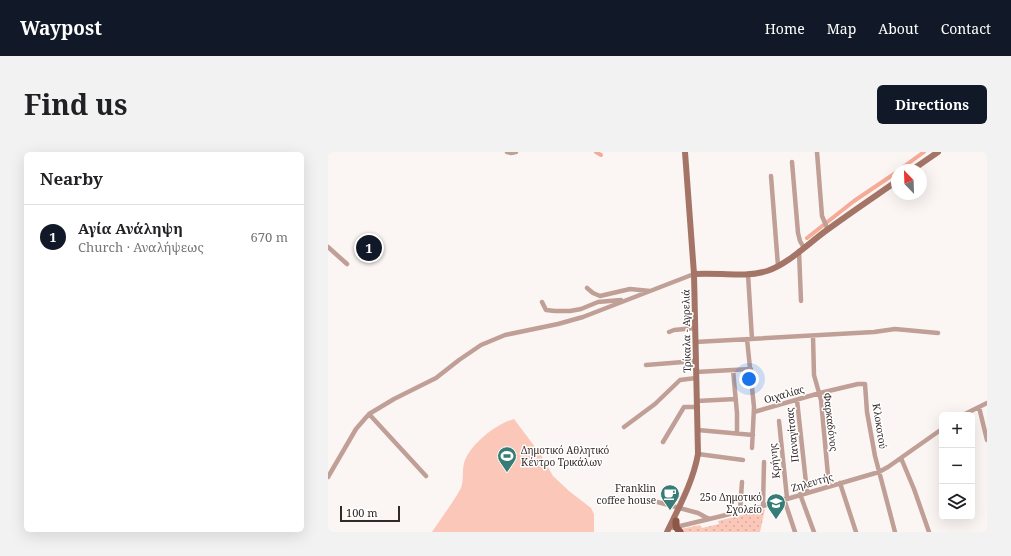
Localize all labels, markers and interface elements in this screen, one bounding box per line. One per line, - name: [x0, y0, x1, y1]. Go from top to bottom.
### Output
- text: Waypost: [20, 15, 102, 41]
- text: Home: [765, 19, 805, 38]
- text: Map: [827, 19, 856, 38]
- text: About: [878, 19, 919, 38]
- text: Contact: [941, 19, 991, 38]
- text: Find us: [24, 85, 128, 123]
- button: Directions: [877, 85, 987, 124]
- north arrow: [891, 164, 927, 200]
- text: Nearby: [40, 167, 103, 190]
- text: Αγία Ανάληψη: [78, 218, 183, 238]
- text: 1: [49, 228, 57, 246]
- text: 670 m: [251, 228, 288, 246]
- pin: 1: [356, 233, 382, 263]
- text: Church · Αναλήψεως: [78, 238, 204, 256]
- street label: Τρίκαλα - Αγρελιά: [678, 289, 694, 373]
- your location: [739, 369, 759, 389]
- street label: Οιχαλίας: [762, 382, 806, 406]
- street label: Φαρκαδόνος: [820, 392, 842, 452]
- street label: Κλοκοτού: [870, 402, 890, 450]
- street label: Παναγίτσας: [782, 407, 802, 463]
- map controls: [939, 412, 975, 520]
- button: +: [939, 412, 975, 448]
- street label: Κρήνης: [765, 442, 783, 479]
- place label: Δημοτικό Αθλητικό Κέντρο Τρικάλων: [521, 443, 609, 469]
- sports icon: Δημοτικό Αθλητικό Κέντρο Τρικάλων: [496, 445, 518, 473]
- button: −: [939, 448, 975, 484]
- street label: Ζηλευτής: [789, 469, 835, 495]
- place label: Franklin coffee house: [597, 481, 657, 507]
- cafe icon: Franklin coffee house: [659, 483, 681, 511]
- button: layers: [939, 484, 975, 520]
- place label: 25ο Δημοτικό Σχολείο: [700, 490, 762, 516]
- school or university icon: 25ο Δημοτικό Σχολείο: [765, 492, 787, 520]
- scale bar: [340, 504, 400, 523]
- text: 100 m: [346, 505, 378, 520]

